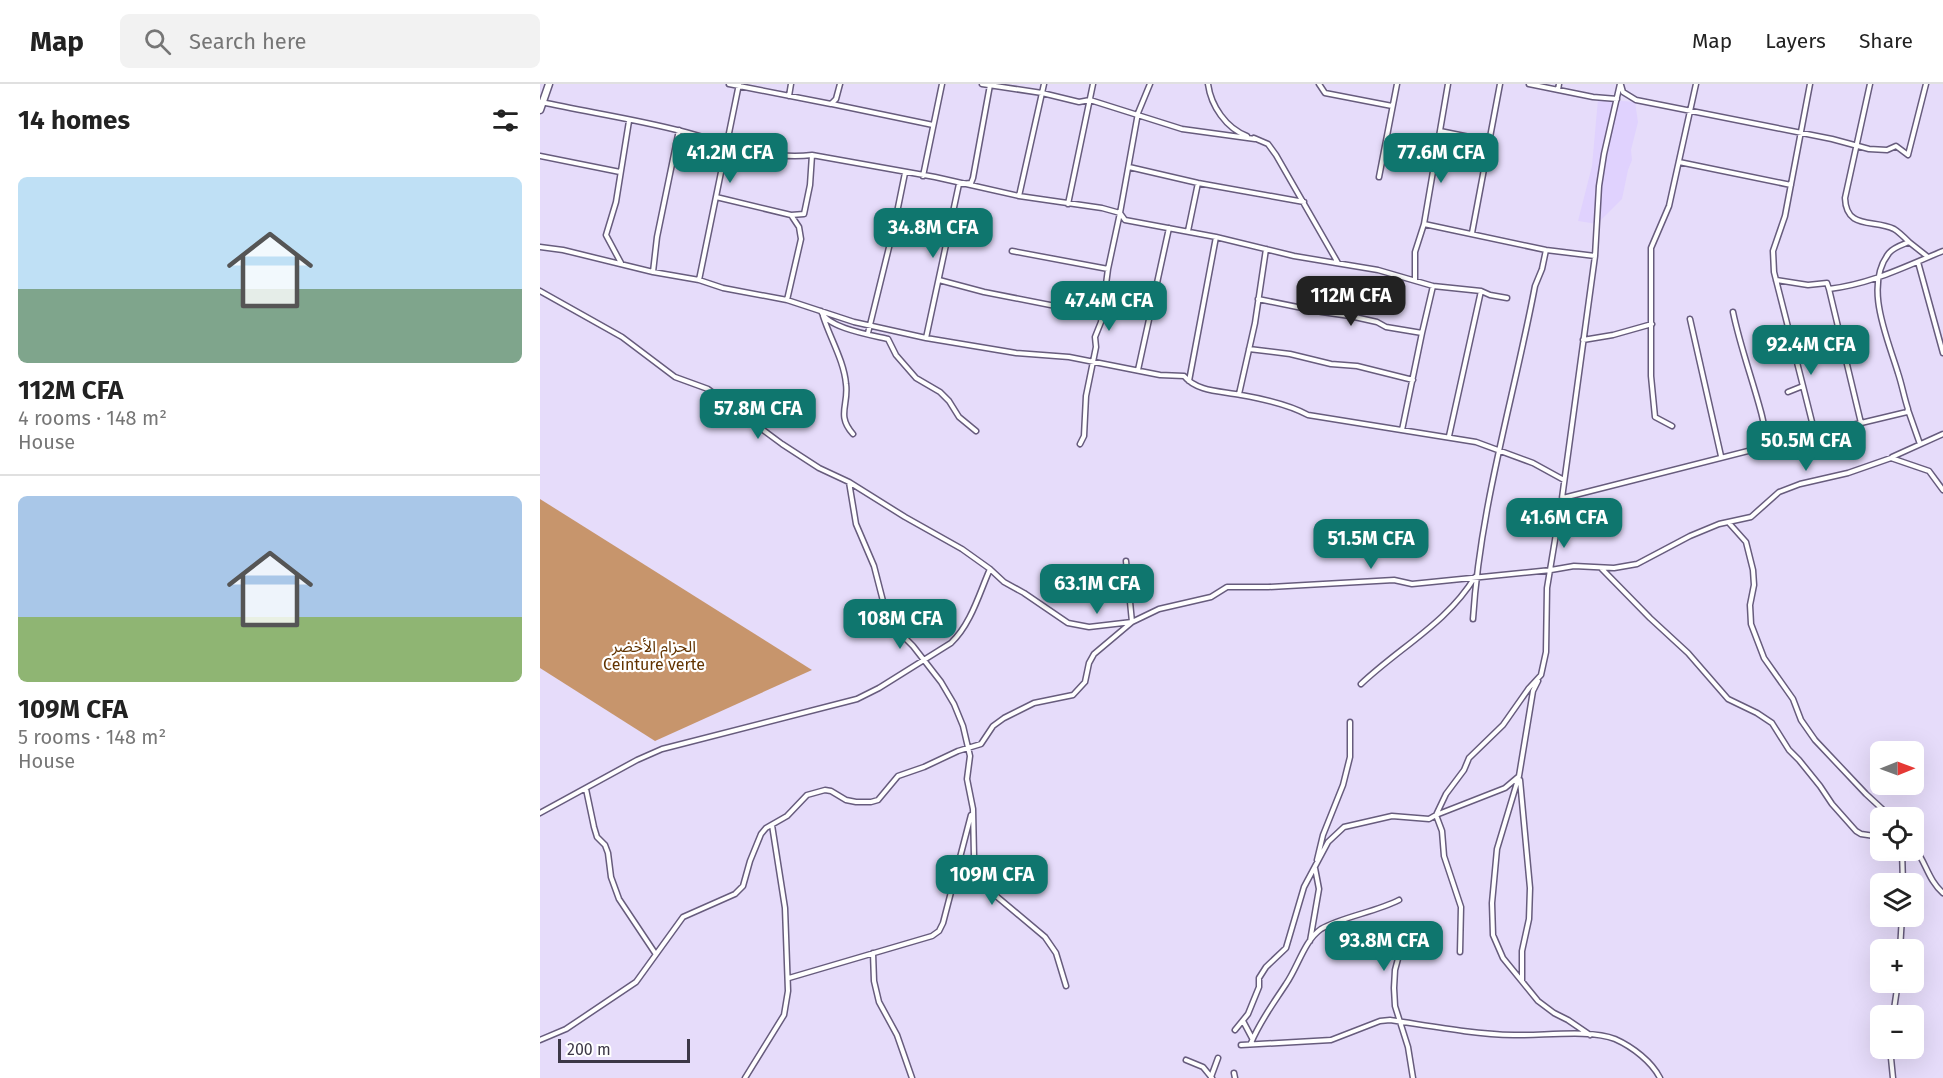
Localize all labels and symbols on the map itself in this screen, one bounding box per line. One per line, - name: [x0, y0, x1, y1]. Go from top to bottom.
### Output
- pin: 41.2M CFA: [661, 133, 799, 184]
- pin: 77.6M CFA: [1372, 133, 1510, 184]
- pin: 34.8M CFA: [864, 208, 1002, 259]
- pin: 112M CFA: [1289, 276, 1413, 327]
- pin: 47.4M CFA: [1040, 281, 1178, 332]
- pin: 92.4M CFA: [1742, 325, 1880, 376]
- pin: 57.8M CFA: [689, 389, 827, 440]
- pin: 50.5M CFA: [1737, 421, 1875, 472]
- pin: 41.6M CFA: [1495, 498, 1633, 549]
- pin: 51.5M CFA: [1302, 519, 1440, 570]
- pin: 63.1M CFA: [1028, 564, 1166, 615]
- pin: 108M CFA: [838, 599, 962, 650]
- park label: الحزام الأخضر Ceinture verte: [603, 637, 705, 674]
- north arrow: [1870, 741, 1924, 795]
- pin: 109M CFA: [930, 855, 1054, 906]
- pin: 93.8M CFA: [1315, 921, 1453, 972]
- scale bar: [558, 1036, 690, 1064]

